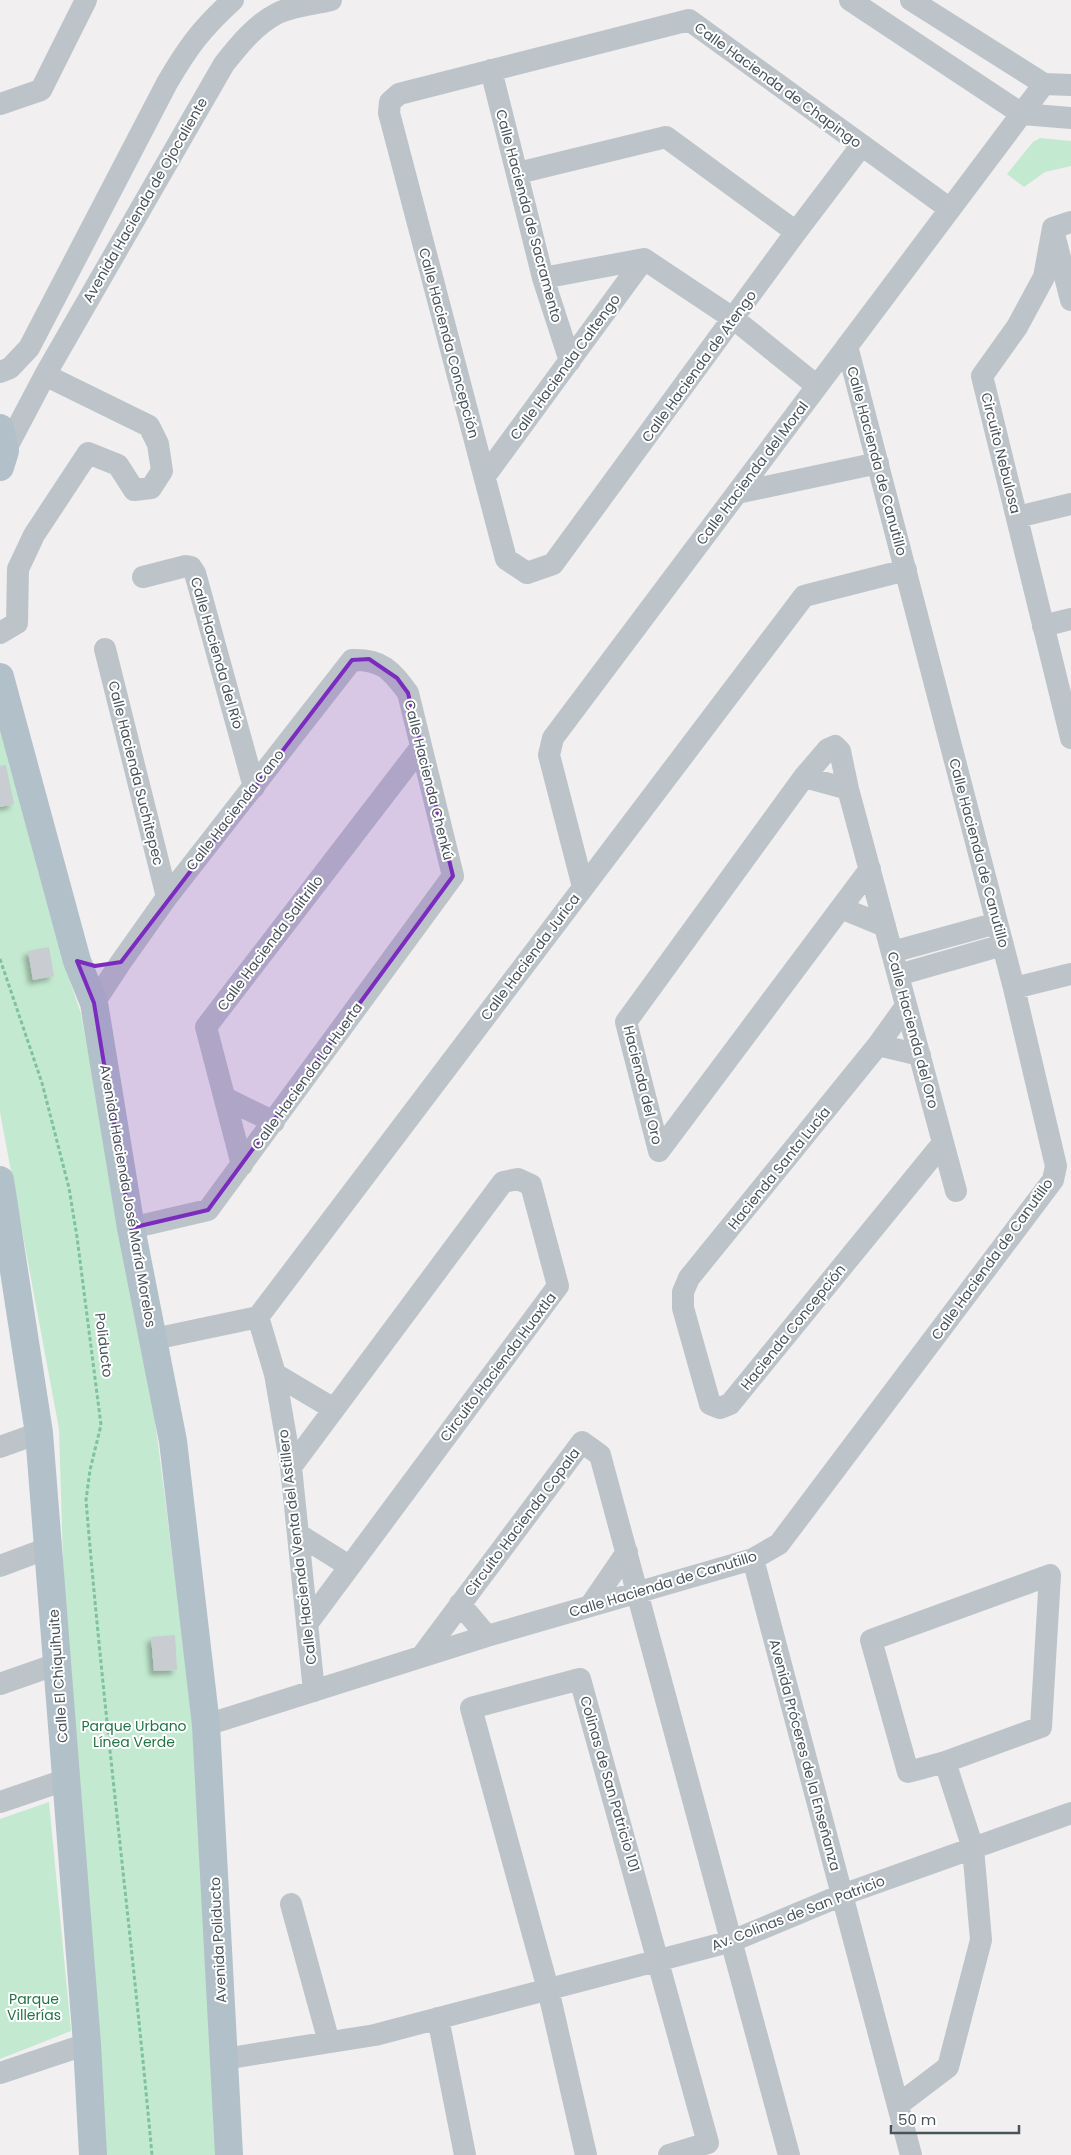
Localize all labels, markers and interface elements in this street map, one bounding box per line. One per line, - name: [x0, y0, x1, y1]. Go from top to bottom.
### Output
- street label: Calle Hacienda de Chapingo: [690, 17, 866, 153]
- street label: Avenida Hacienda de Ojocaliente: [78, 93, 212, 306]
- street label: Calle Hacienda de Sacramento: [491, 107, 567, 325]
- street label: Calle Hacienda Concepción: [414, 246, 484, 440]
- street label: Calle Hacienda de Atengo: [637, 286, 761, 446]
- street label: Calle Hacienda Caltengo: [505, 290, 625, 444]
- street label: Calle Hacienda de Canutillo: [842, 364, 912, 558]
- street label: Circuito Nebulosa: [976, 390, 1026, 516]
- street label: Calle Hacienda del Moral: [691, 397, 813, 549]
- street label: Calle Hacienda del Río: [186, 575, 248, 731]
- street label: Calle Hacienda Suchitepec: [103, 679, 169, 867]
- street label: Calle Hacienda Chenkú: [399, 698, 459, 862]
- street label: Calle Hacienda Cano: [181, 745, 289, 875]
- street label: Calle Hacienda de Canutillo: [944, 756, 1014, 950]
- street label: Calle Hacienda Salitrillo: [212, 871, 328, 1015]
- street label: Calle Hacienda Jurica: [476, 889, 584, 1025]
- street label: Calle Hacienda del Oro: [882, 949, 944, 1111]
- street label: Calle Hacienda La Huerta: [247, 998, 367, 1154]
- street label: Hacienda del Oro: [619, 1023, 667, 1147]
- street label: Avenida Hacienda José María Morelos: [95, 1063, 161, 1329]
- street label: Hacienda Santa Lucía: [723, 1102, 835, 1234]
- street label: Calle Hacienda de Canutillo: [926, 1174, 1058, 1344]
- street label: Hacienda Concepción: [736, 1260, 850, 1394]
- street label: Circuito Hacienda Huaxtla: [435, 1288, 561, 1446]
- street label: Poliducto: [90, 1312, 118, 1378]
- street label: Calle Hacienda Venta del Astillero: [273, 1428, 321, 1666]
- street label: Circuito Hacienda Copala: [459, 1444, 585, 1600]
- street label: Calle Hacienda de Canutillo: [567, 1546, 759, 1622]
- street label: Calle El Chiquihuite: [43, 1608, 73, 1744]
- street label: Avenida Próceres de la Enseñanza: [764, 1637, 846, 1873]
- street label: Colinas de San Patricio 101: [575, 1694, 645, 1874]
- park label: Parque Urbano Línea Verde: [81, 1716, 187, 1752]
- street label: Av. Colinas de San Patricio: [708, 1871, 888, 1955]
- street label: Avenida Poliducto: [205, 1877, 231, 2003]
- park label: Parque Villerías: [7, 1989, 61, 2025]
- scale bar: [891, 2102, 1018, 2134]
- text: 50 m: [898, 2109, 936, 2130]

